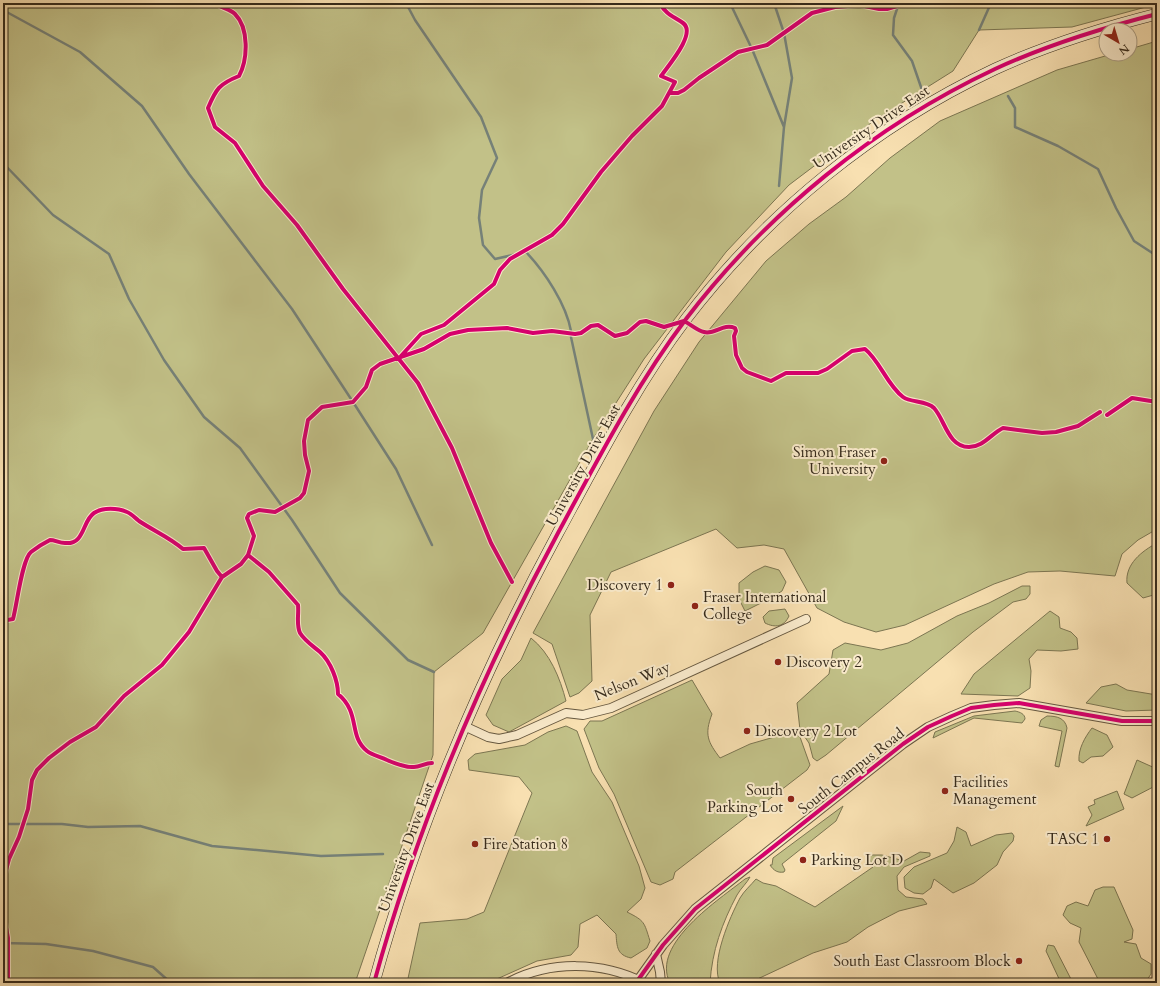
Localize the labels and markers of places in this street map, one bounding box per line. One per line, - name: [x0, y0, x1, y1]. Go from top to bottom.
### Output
- place label: Simon Fraser University: [793, 442, 877, 479]
- marker: Simon Fraser University: [879, 456, 889, 466]
- place label: Discovery 1: [587, 575, 663, 595]
- marker: Discovery 1: [666, 580, 676, 590]
- place label: Fraser International College: [703, 587, 827, 624]
- marker: Fraser International College: [690, 601, 700, 611]
- place label: Discovery 2: [786, 652, 862, 672]
- marker: Discovery 2: [773, 657, 783, 667]
- place label: Discovery 2 Lot: [755, 721, 857, 741]
- marker: Discovery 2 Lot: [742, 726, 752, 736]
- place label: Facilities Management: [953, 772, 1037, 809]
- place label: South Parking Lot: [707, 780, 784, 817]
- marker: Facilities Management: [940, 786, 950, 796]
- marker: South Parking Lot: [786, 794, 796, 804]
- place label: TASC 1: [1047, 829, 1099, 849]
- place label: Fire Station 8: [483, 834, 568, 854]
- marker: TASC 1: [1102, 834, 1112, 844]
- marker: Fire Station 8: [470, 839, 480, 849]
- place label: Parking Lot D: [811, 850, 903, 870]
- marker: Parking Lot D: [798, 855, 808, 865]
- place label: South East Classroom Block: [833, 951, 1011, 971]
- marker: South East Classroom Block: [1014, 956, 1024, 966]

